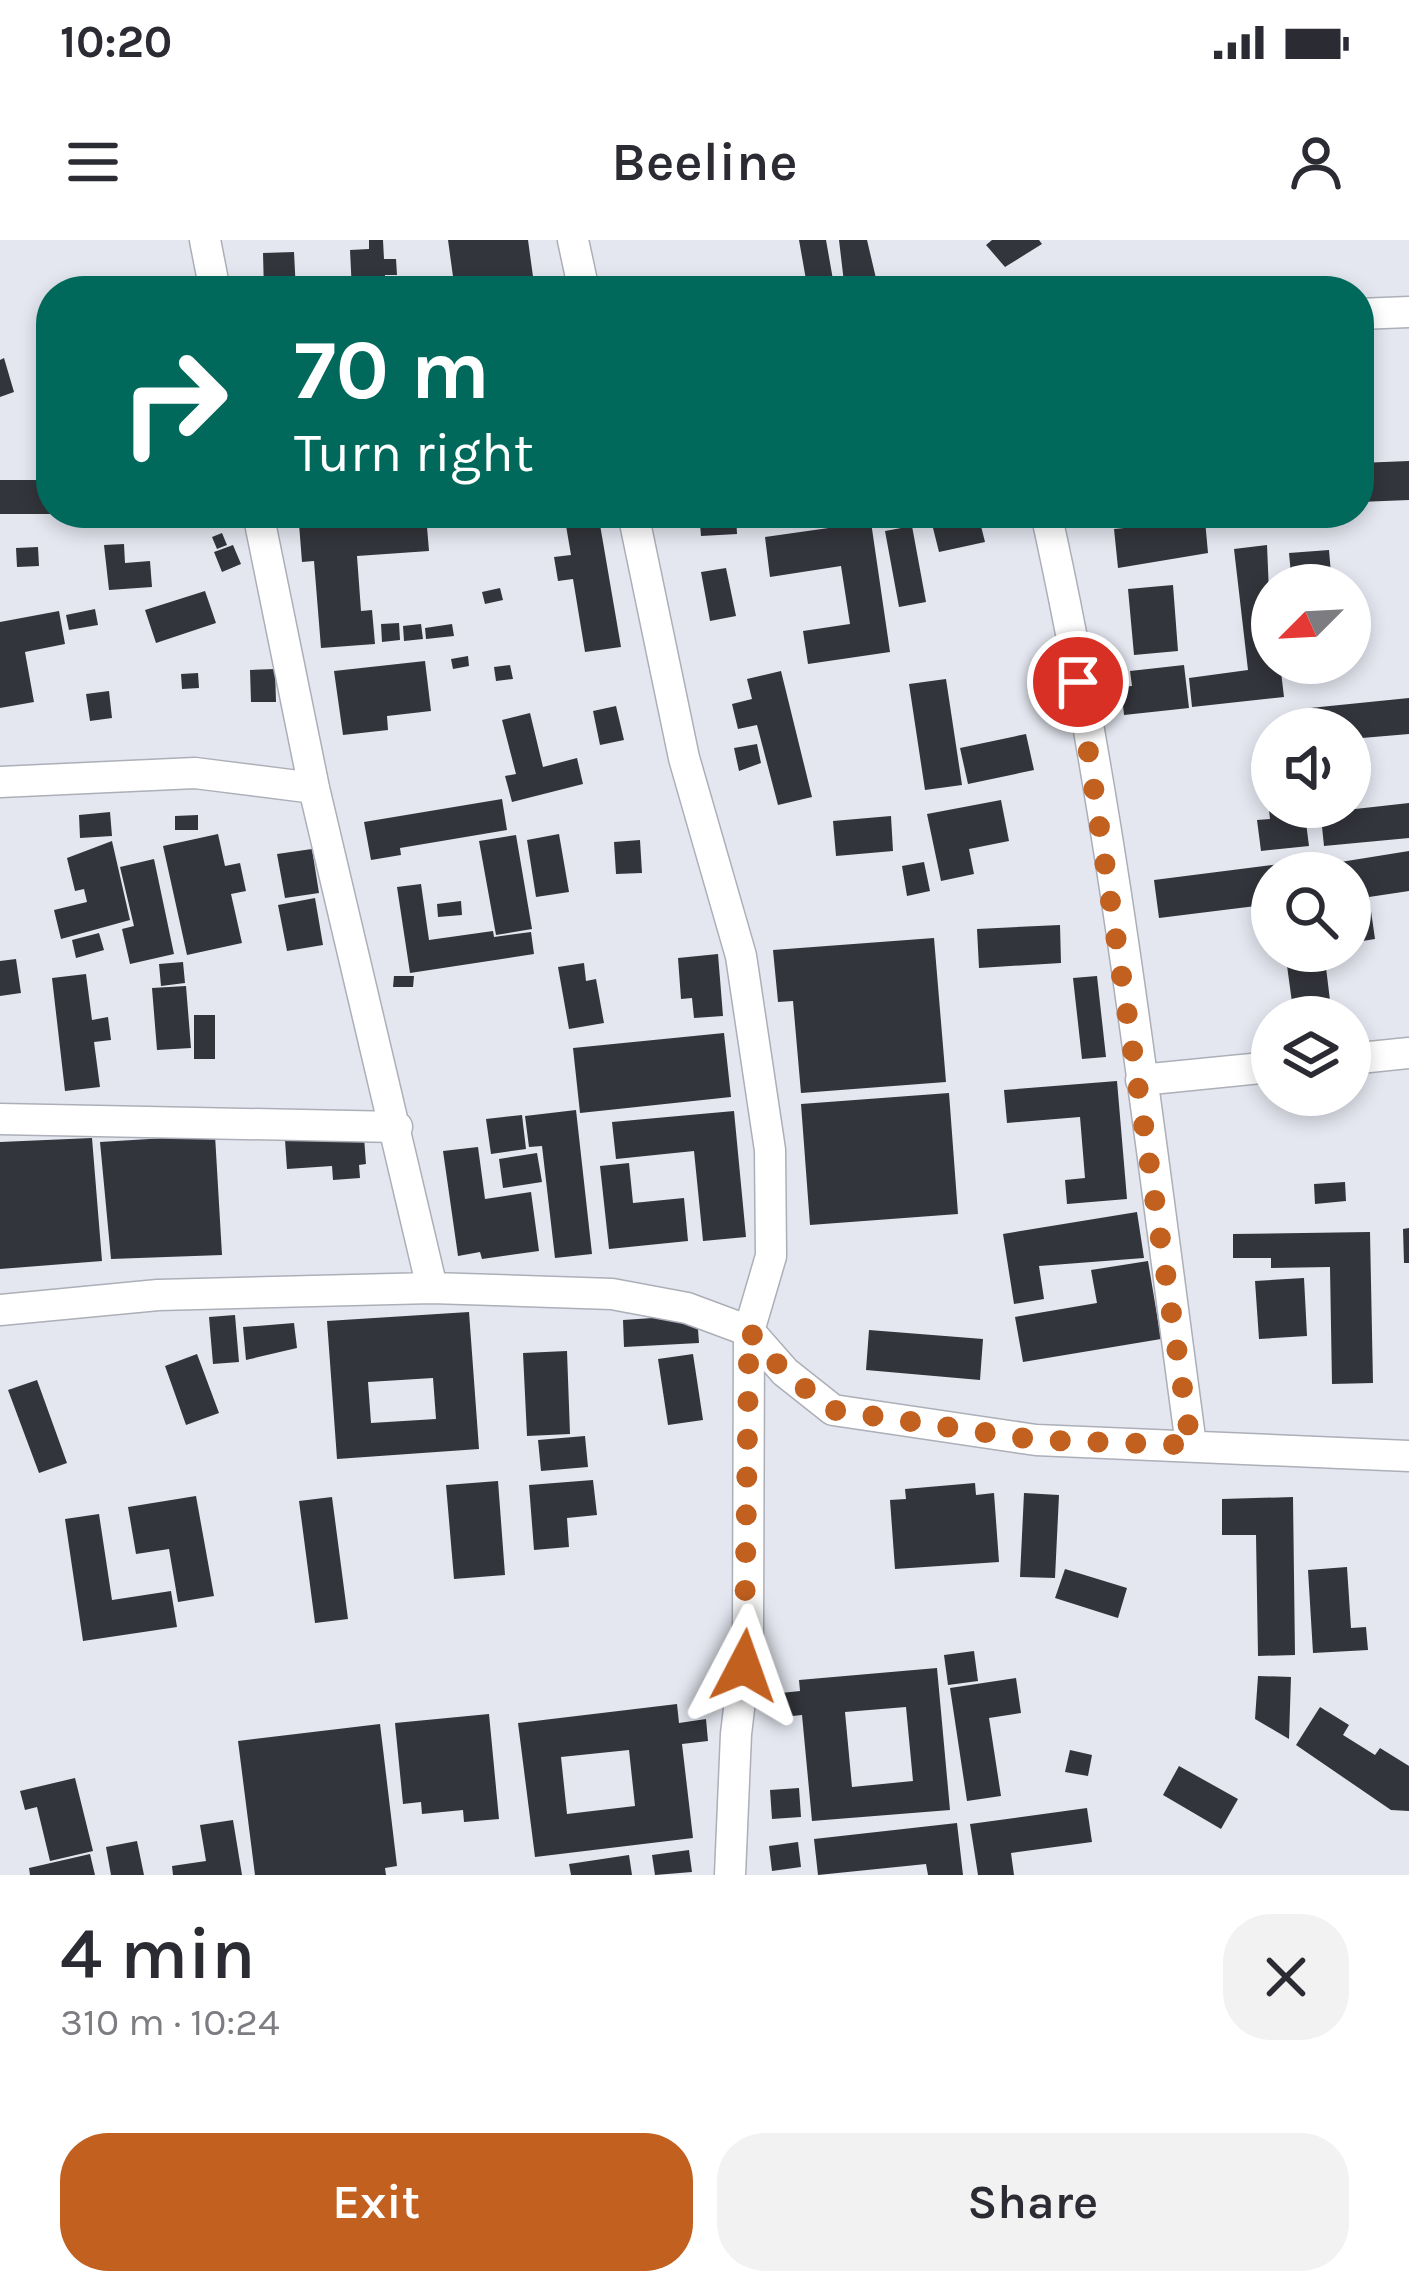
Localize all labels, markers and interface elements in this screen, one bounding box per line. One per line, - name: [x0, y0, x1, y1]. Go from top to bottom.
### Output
- text: 10:20: [60, 16, 172, 68]
- icon: menu: [60, 129, 126, 195]
- icon: person: [1283, 129, 1349, 195]
- text: Beeline: [611, 130, 798, 194]
- text: 70 m: [294, 321, 490, 419]
- icon: right: [96, 324, 252, 480]
- text: Turn right: [294, 421, 534, 485]
- north arrow: [1251, 564, 1371, 684]
- map controls: [1251, 564, 1371, 1116]
- pin: [1027, 631, 1129, 733]
- icon: arrive: [1045, 649, 1111, 715]
- button: sound: [1251, 708, 1371, 828]
- button: search: [1251, 852, 1371, 972]
- button: layers: [1251, 996, 1371, 1116]
- position arrow: [681, 1603, 807, 1729]
- text: 4 min: [60, 1912, 256, 1996]
- button: close: [1223, 1914, 1349, 2040]
- text: 310 m · 10:24: [60, 1999, 280, 2045]
- button: Exit: [60, 2133, 693, 2271]
- button: Share: [717, 2133, 1349, 2271]

